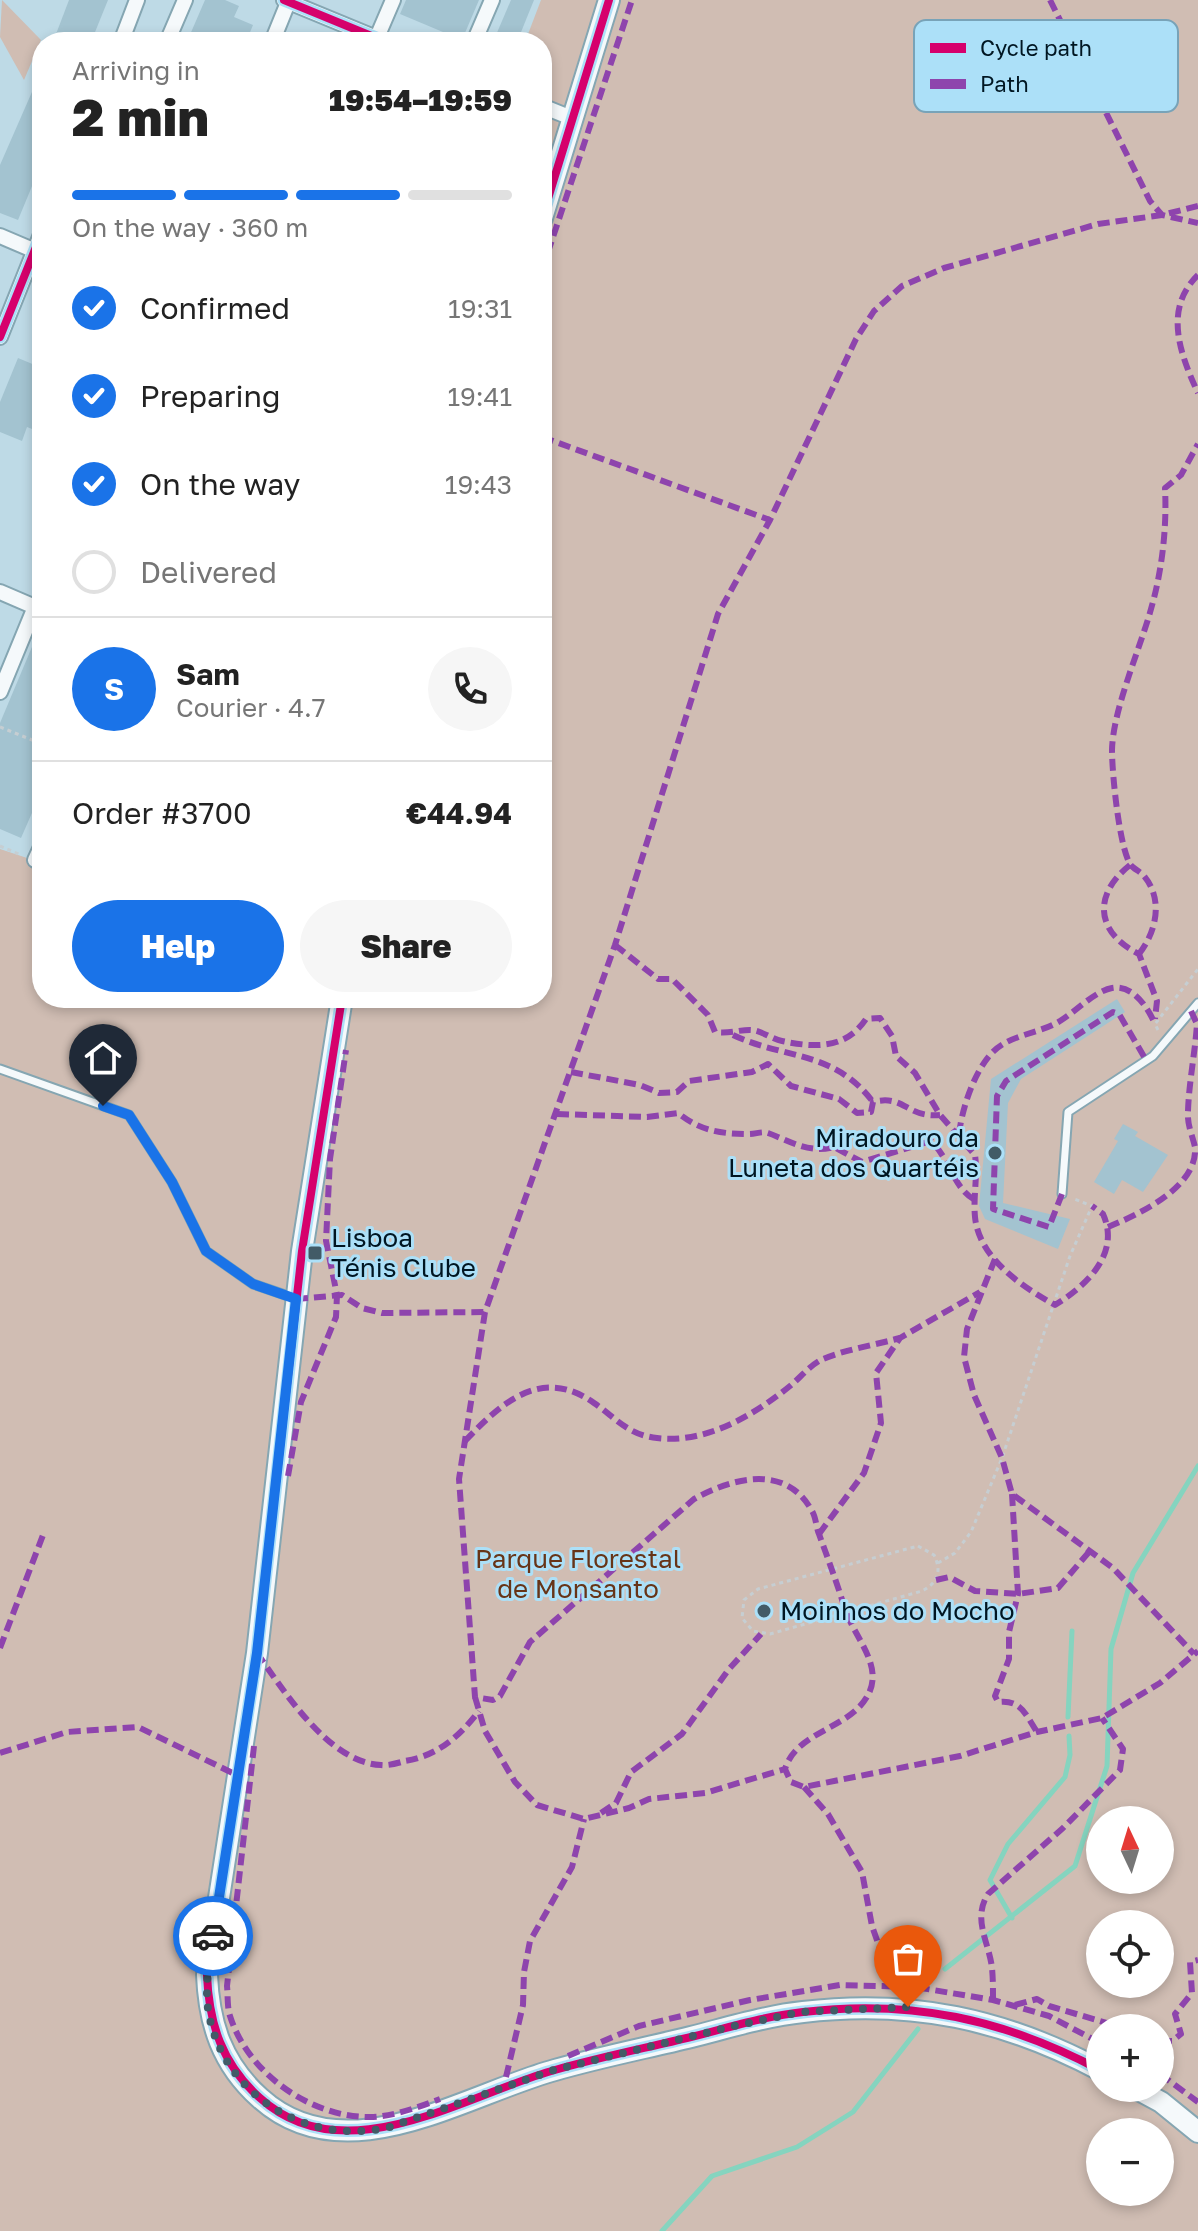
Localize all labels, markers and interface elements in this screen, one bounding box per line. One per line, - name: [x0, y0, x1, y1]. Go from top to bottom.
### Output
- legend: [914, 20, 1178, 112]
- text: Cycle path: [980, 34, 1092, 61]
- text: Arriving in: [72, 55, 200, 86]
- text: Path: [980, 70, 1029, 97]
- text: 19:54–19:59: [329, 82, 512, 118]
- text: 2 min: [72, 85, 209, 147]
- text: On the way · 360 m: [72, 212, 308, 243]
- icon: check: [72, 286, 116, 330]
- text: Confirmed: [140, 290, 290, 326]
- text: 19:31: [448, 293, 512, 324]
- icon: check: [72, 374, 116, 418]
- text: Preparing: [140, 378, 281, 414]
- text: 19:41: [447, 381, 512, 412]
- icon: check: [72, 462, 116, 506]
- text: On the way: [140, 466, 300, 502]
- text: 19:43: [445, 469, 512, 500]
- text: Delivered: [140, 554, 277, 590]
- button: phone: [428, 647, 512, 731]
- text: Sam: [176, 656, 240, 692]
- text: S: [104, 671, 124, 707]
- text: Courier · 4.7: [176, 692, 326, 723]
- text: Order #3700: [72, 795, 252, 831]
- text: €44.94: [406, 795, 512, 831]
- button: Help: [72, 900, 284, 992]
- button: Share: [300, 900, 512, 992]
- pin: [69, 1024, 137, 1106]
- icon: home: [81, 1036, 125, 1080]
- place label: Miradouro da Luneta dos Quartéis: [728, 1122, 979, 1183]
- marker: Miradouro da Luneta dos Quartéis: [986, 1144, 1004, 1162]
- place label: Lisboa Ténis Clube: [331, 1222, 476, 1283]
- marker: Lisboa Ténis Clube: [306, 1244, 324, 1262]
- park label: Parque Florestal de Monsanto: [475, 1543, 681, 1604]
- place label: Moinhos do Mocho: [780, 1595, 1015, 1626]
- marker: Moinhos do Mocho: [755, 1602, 773, 1620]
- north arrow: [1086, 1806, 1174, 1894]
- map controls: [1086, 1806, 1174, 2206]
- courier: [173, 1896, 253, 1976]
- button: locate: [1086, 1910, 1174, 1998]
- icon: car: [191, 1914, 235, 1958]
- pin: [874, 1925, 942, 2007]
- icon: bag: [886, 1937, 930, 1981]
- button: +: [1086, 2014, 1174, 2102]
- button: −: [1086, 2118, 1174, 2206]

